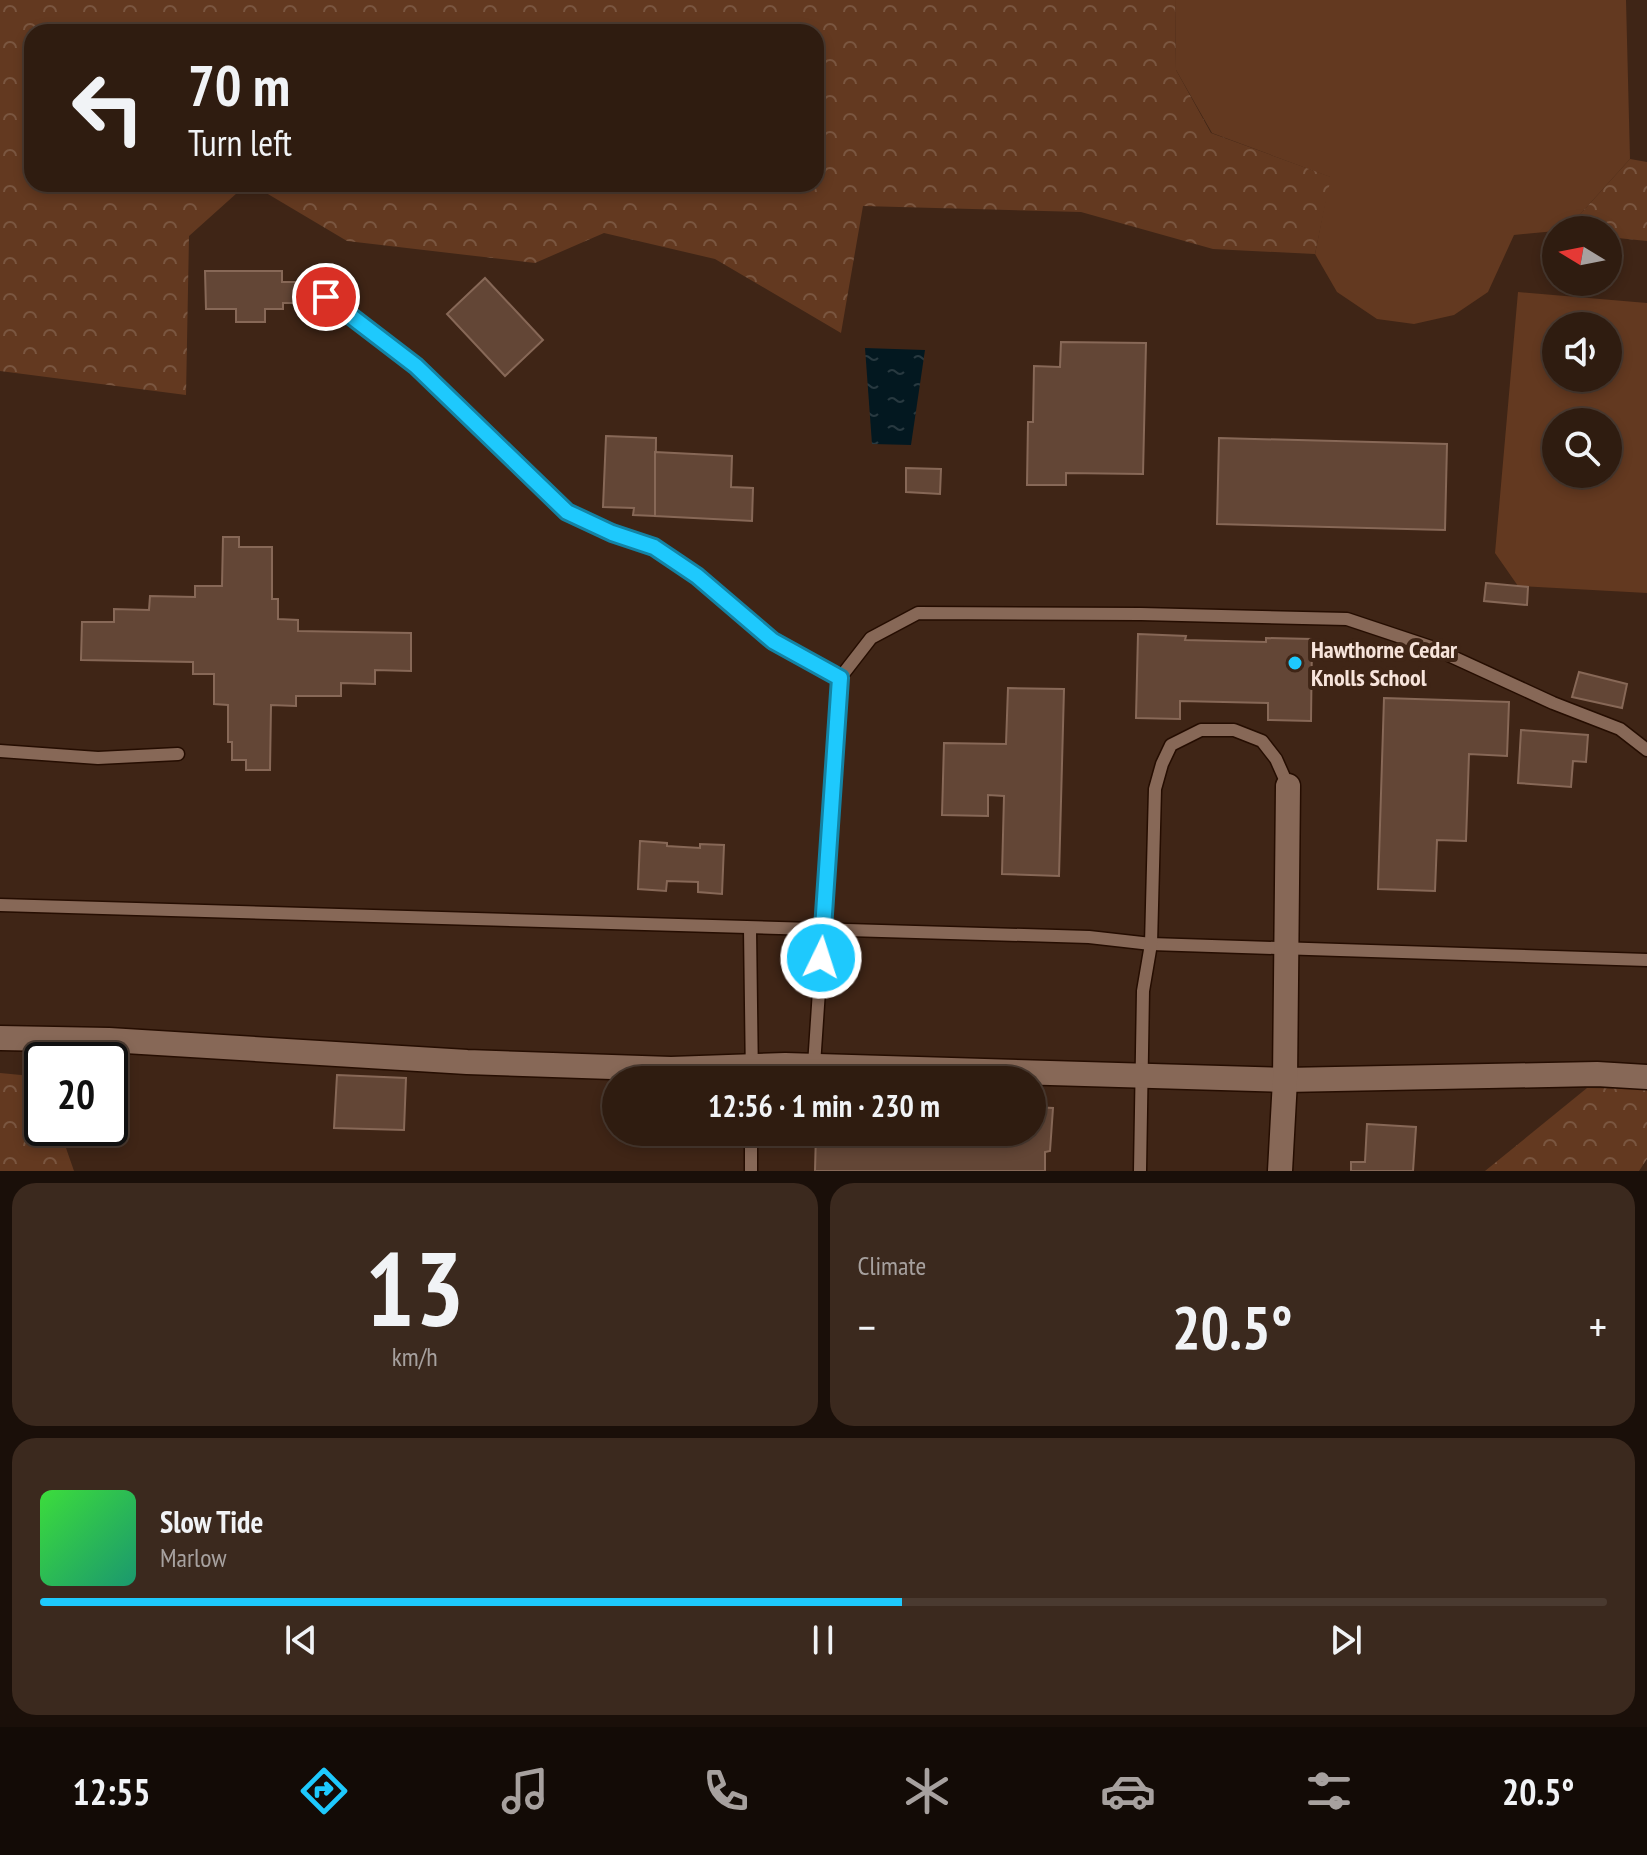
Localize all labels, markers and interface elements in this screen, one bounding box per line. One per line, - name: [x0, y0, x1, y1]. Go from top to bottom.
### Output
- text: 70 m: [188, 49, 290, 121]
- icon: left: [56, 56, 160, 160]
- text: Turn left: [188, 119, 292, 166]
- north arrow: [1542, 216, 1622, 296]
- map controls: [1542, 216, 1622, 488]
- pin: [292, 263, 360, 331]
- icon: arrive: [304, 275, 348, 319]
- button: sound: [1542, 312, 1622, 392]
- button: search: [1542, 408, 1622, 488]
- place label: Hawthorne Cedar Knolls School: [1311, 634, 1458, 693]
- marker: Hawthorne Cedar Knolls School: [1286, 654, 1304, 672]
- position arrow: [779, 916, 863, 1000]
- speed limit sign: 20: [24, 1042, 128, 1146]
- text: 12:56 · 1 min · 230 m: [708, 1086, 940, 1125]
- text: 13: [365, 1220, 464, 1355]
- text: Climate: [858, 1249, 926, 1282]
- text: 20.5°: [1172, 1288, 1293, 1366]
- text: −: [858, 1298, 876, 1355]
- text: +: [1589, 1298, 1607, 1355]
- text: km/h: [392, 1340, 438, 1373]
- text: Slow Tide: [160, 1502, 263, 1541]
- text: Marlow: [160, 1541, 226, 1574]
- icon: previous: [279, 1618, 323, 1662]
- icon: pause: [801, 1618, 845, 1662]
- icon: next: [1324, 1618, 1368, 1662]
- icon: directions: [296, 1763, 352, 1819]
- icon: music: [497, 1763, 553, 1819]
- icon: phone: [698, 1763, 754, 1819]
- icon: climate: [899, 1763, 955, 1819]
- icon: car: [1100, 1763, 1156, 1819]
- icon: filters: [1301, 1763, 1357, 1819]
- text: 12:55: [73, 1768, 150, 1815]
- text: 20.5°: [1502, 1768, 1574, 1815]

